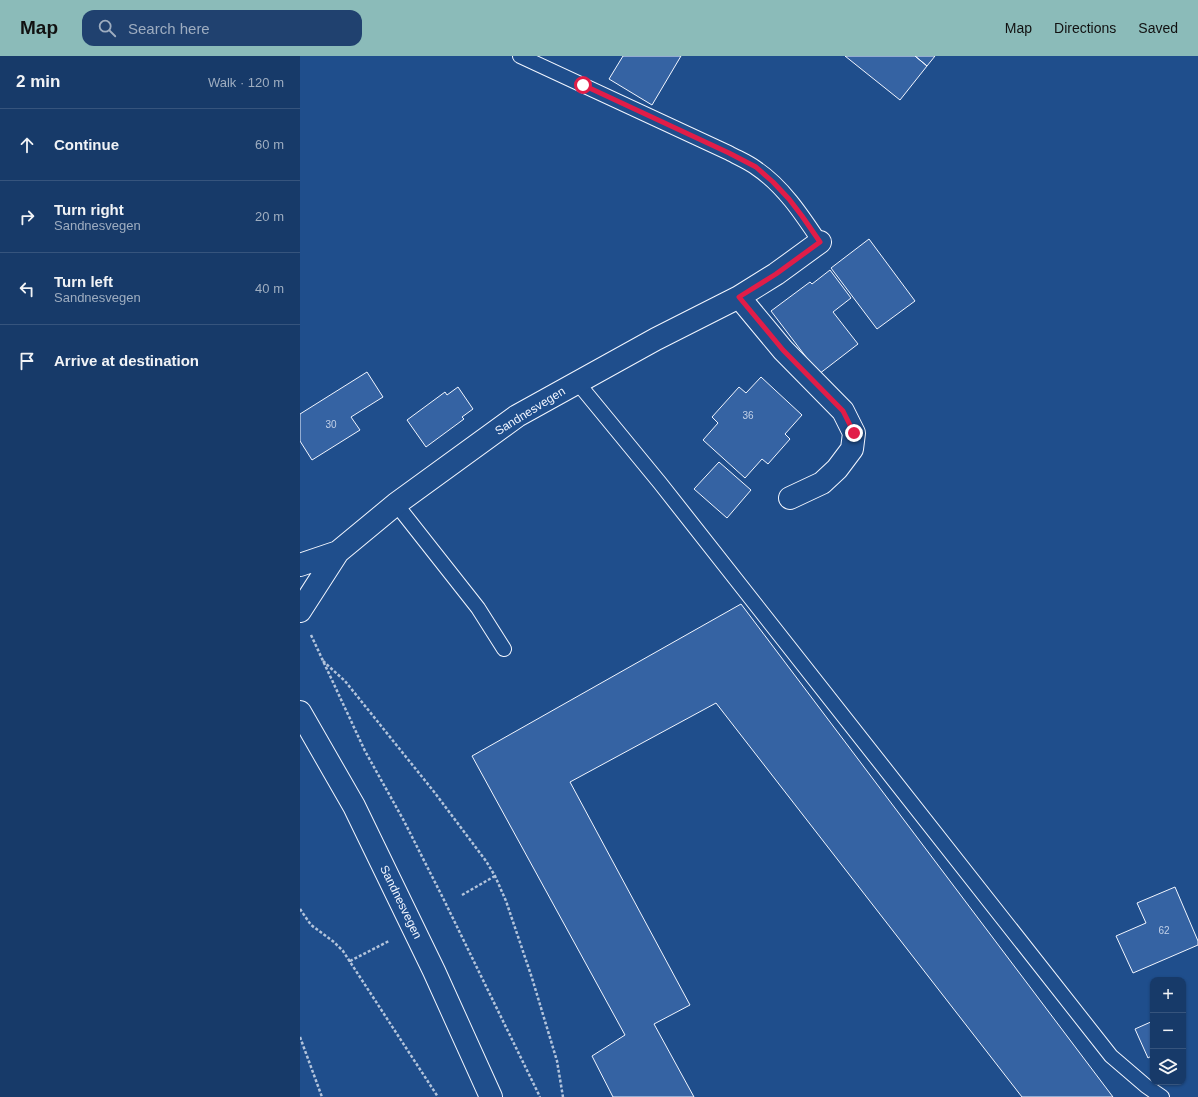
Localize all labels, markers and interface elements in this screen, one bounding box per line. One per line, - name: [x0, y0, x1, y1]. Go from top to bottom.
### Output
- search box: [82, 10, 362, 46]
- text: Map: [20, 17, 58, 38]
- icon: search: [96, 17, 118, 39]
- text: Search here: [128, 20, 210, 37]
- text: Map: [1005, 20, 1032, 36]
- text: Directions: [1054, 20, 1116, 36]
- text: Saved: [1138, 20, 1178, 36]
- text: 2 min: [16, 72, 60, 91]
- text: Walk · 120 m: [208, 75, 284, 90]
- route start: [574, 76, 592, 94]
- icon: ahead: [16, 134, 38, 156]
- text: Continue: [54, 136, 119, 153]
- text: 60 m: [255, 137, 284, 152]
- text: Turn right: [54, 201, 124, 218]
- icon: right: [16, 206, 38, 228]
- text: 20 m: [255, 209, 284, 224]
- text: Sandnesvegen: [54, 218, 141, 233]
- text: Turn left: [54, 273, 113, 290]
- icon: left: [16, 278, 38, 300]
- text: 40 m: [255, 281, 284, 296]
- text: Sandnesvegen: [54, 290, 141, 305]
- icon: arrive: [16, 350, 38, 372]
- text: Arrive at destination: [54, 352, 199, 369]
- street label: Sandnesvegen: [492, 384, 568, 438]
- house number: 36: [742, 410, 754, 421]
- house number: 30: [325, 419, 337, 430]
- route end: [845, 424, 863, 442]
- street label: Sandnesvegen: [377, 863, 425, 941]
- house number: 62: [1158, 925, 1170, 936]
- map controls: [1150, 977, 1186, 1085]
- button: +: [1150, 977, 1186, 1013]
- button: −: [1150, 1013, 1186, 1049]
- button: layers: [1150, 1049, 1186, 1085]

